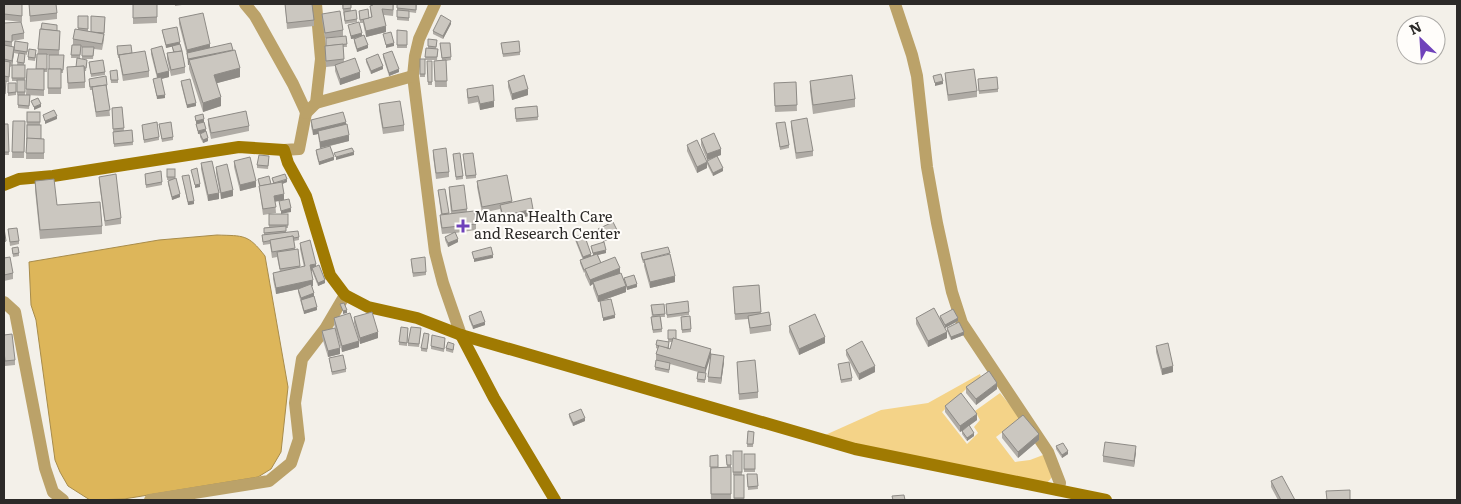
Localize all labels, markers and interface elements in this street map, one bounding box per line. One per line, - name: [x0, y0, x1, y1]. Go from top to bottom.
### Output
- north arrow: [1396, 15, 1446, 65]
- text: N: [1406, 16, 1425, 39]
- place label: Manna Health Care and Research Center: [474, 204, 620, 244]
- marker: Manna Health Care and Research Center: [456, 219, 470, 233]

